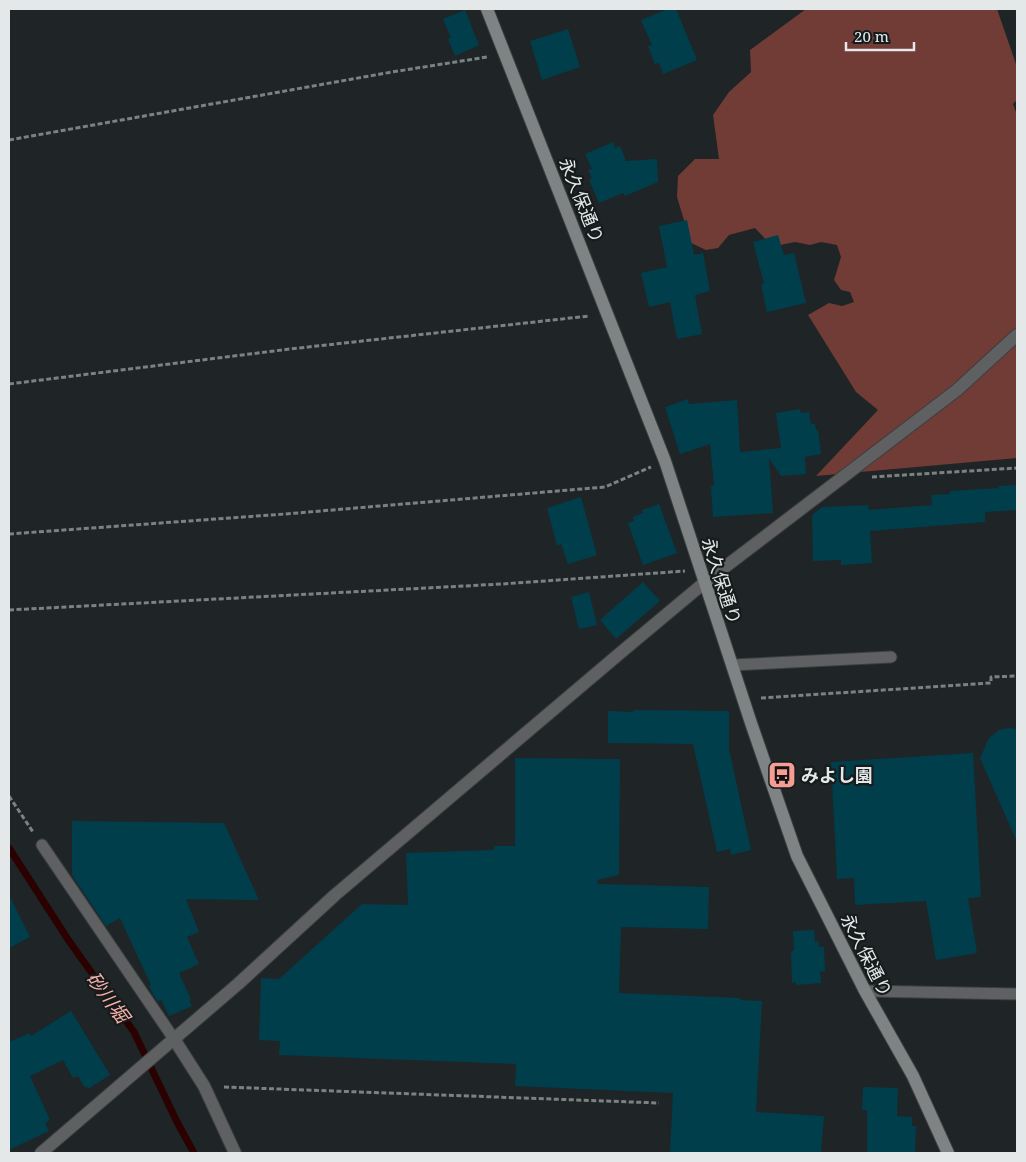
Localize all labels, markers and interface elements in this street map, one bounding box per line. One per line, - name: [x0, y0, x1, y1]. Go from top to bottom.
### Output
- scale bar: [846, 20, 914, 52]
- text: 20 m: [854, 26, 889, 46]
- street label: 永久保通り: [554, 154, 610, 246]
- street label: 永久保通り: [697, 534, 747, 628]
- bus stop icon: みよし園: [767, 760, 797, 790]
- place label: みよし園: [801, 763, 873, 787]
- street label: 永久保通り: [836, 909, 898, 1001]
- water label: 砂川堀: [81, 966, 137, 1030]

